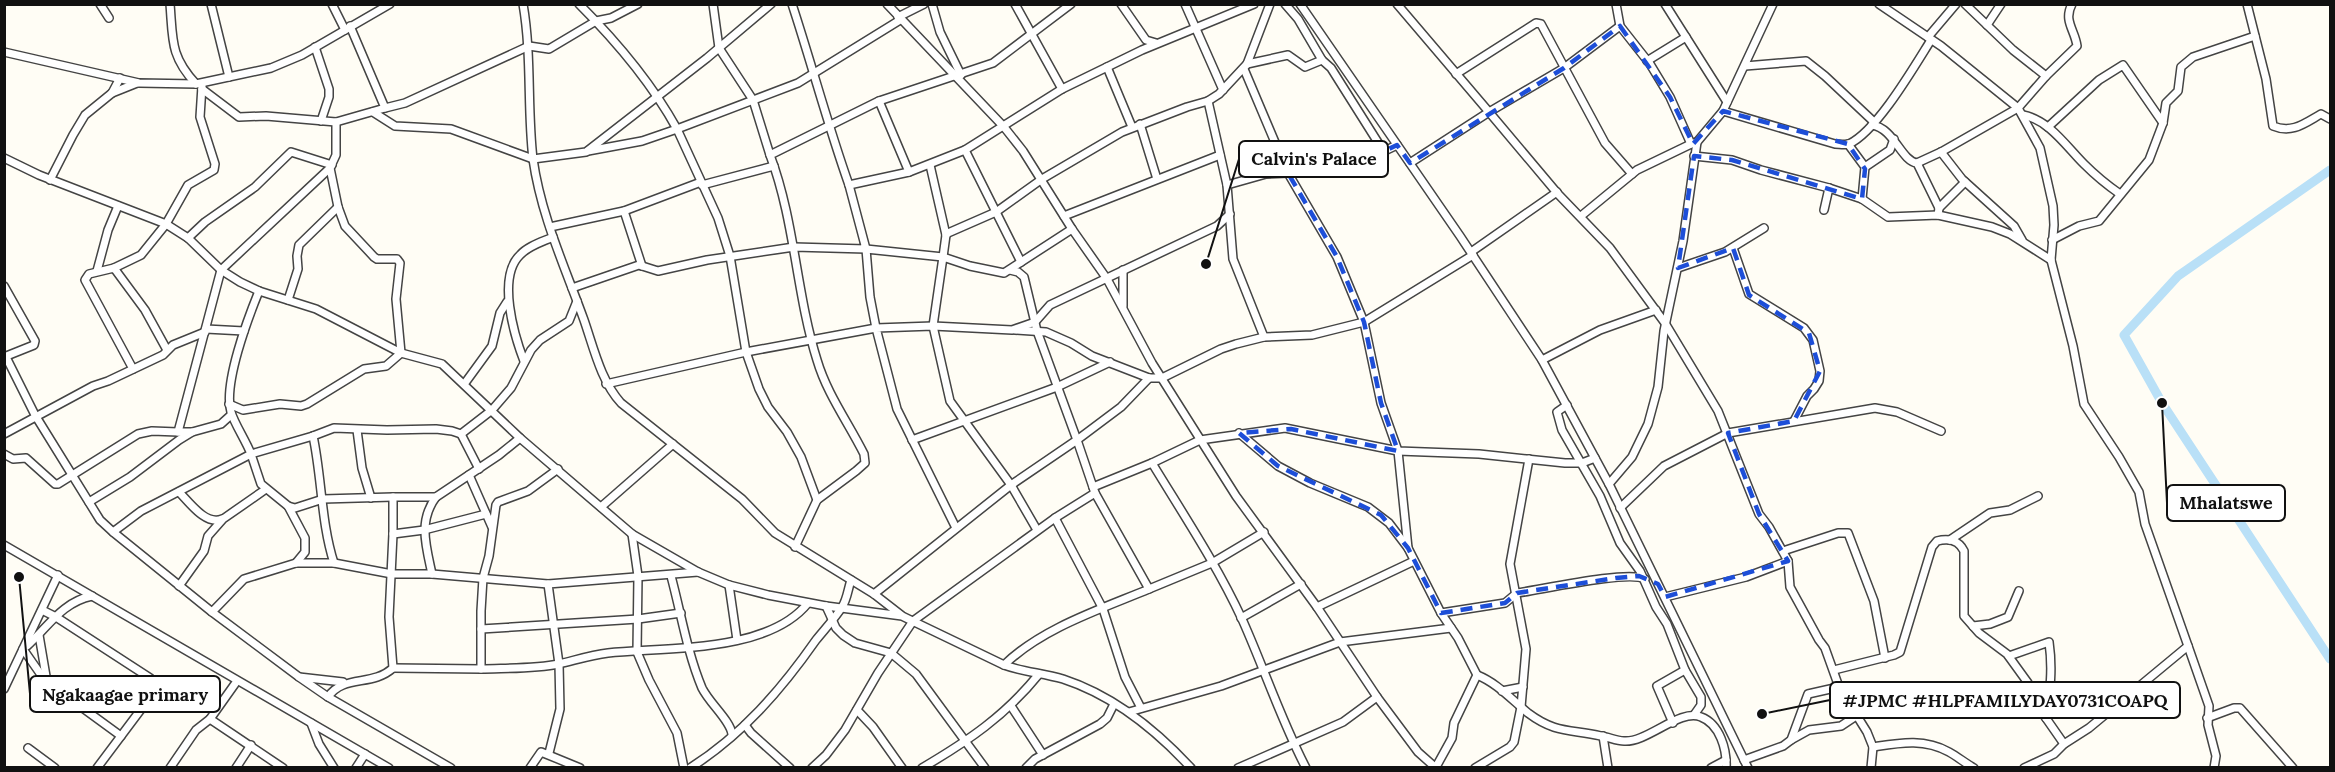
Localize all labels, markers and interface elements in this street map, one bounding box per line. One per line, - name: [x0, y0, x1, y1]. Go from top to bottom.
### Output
- callout: Calvin's Palace: [1239, 141, 1388, 177]
- text: Calvin's Palace: [1251, 147, 1377, 170]
- callout: Mhalatswe: [2167, 485, 2285, 521]
- text: Mhalatswe: [2179, 491, 2273, 514]
- callout: Ngakaagae primary: [30, 676, 220, 712]
- callout: #JPMC #HLPFAMILYDAY0731COAPQ: [1830, 682, 2180, 718]
- text: Ngakaagae primary: [42, 683, 208, 706]
- text: #JPMC #HLPFAMILYDAY0731COAPQ: [1842, 689, 2169, 712]

